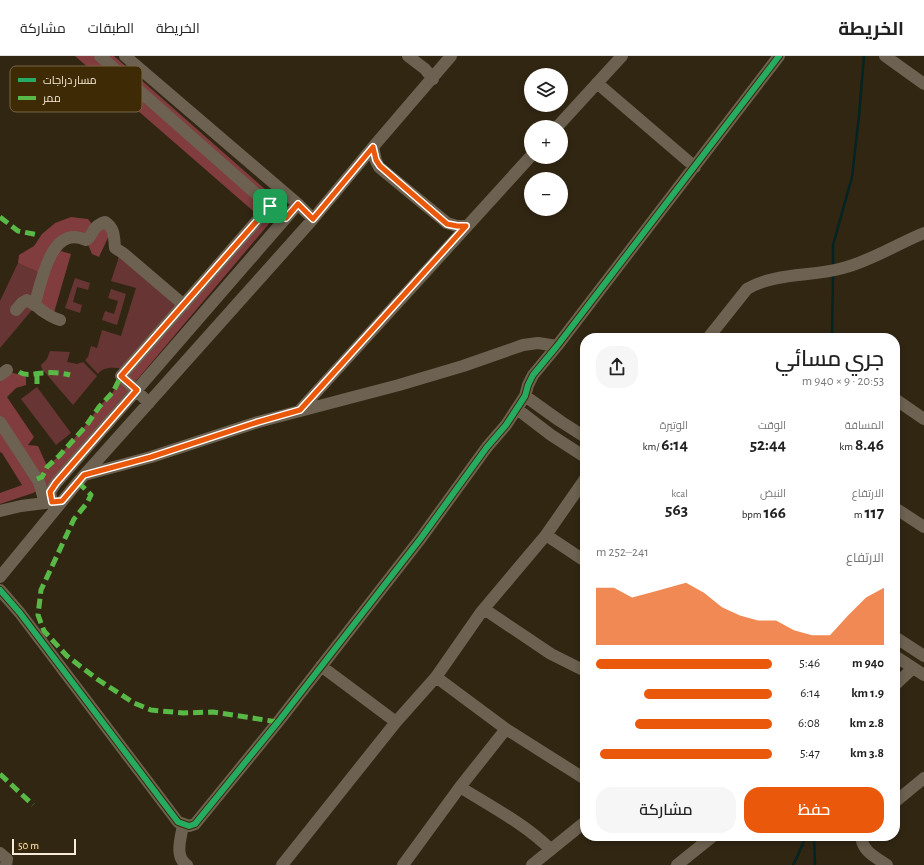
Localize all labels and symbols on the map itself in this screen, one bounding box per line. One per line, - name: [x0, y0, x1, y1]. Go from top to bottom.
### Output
- legend: [10, 66, 142, 112]
- text: مسار دراجات: [43, 75, 97, 87]
- text: ممر: [42, 93, 61, 105]
- pin: [253, 189, 287, 223]
- scale bar: [12, 837, 76, 856]

